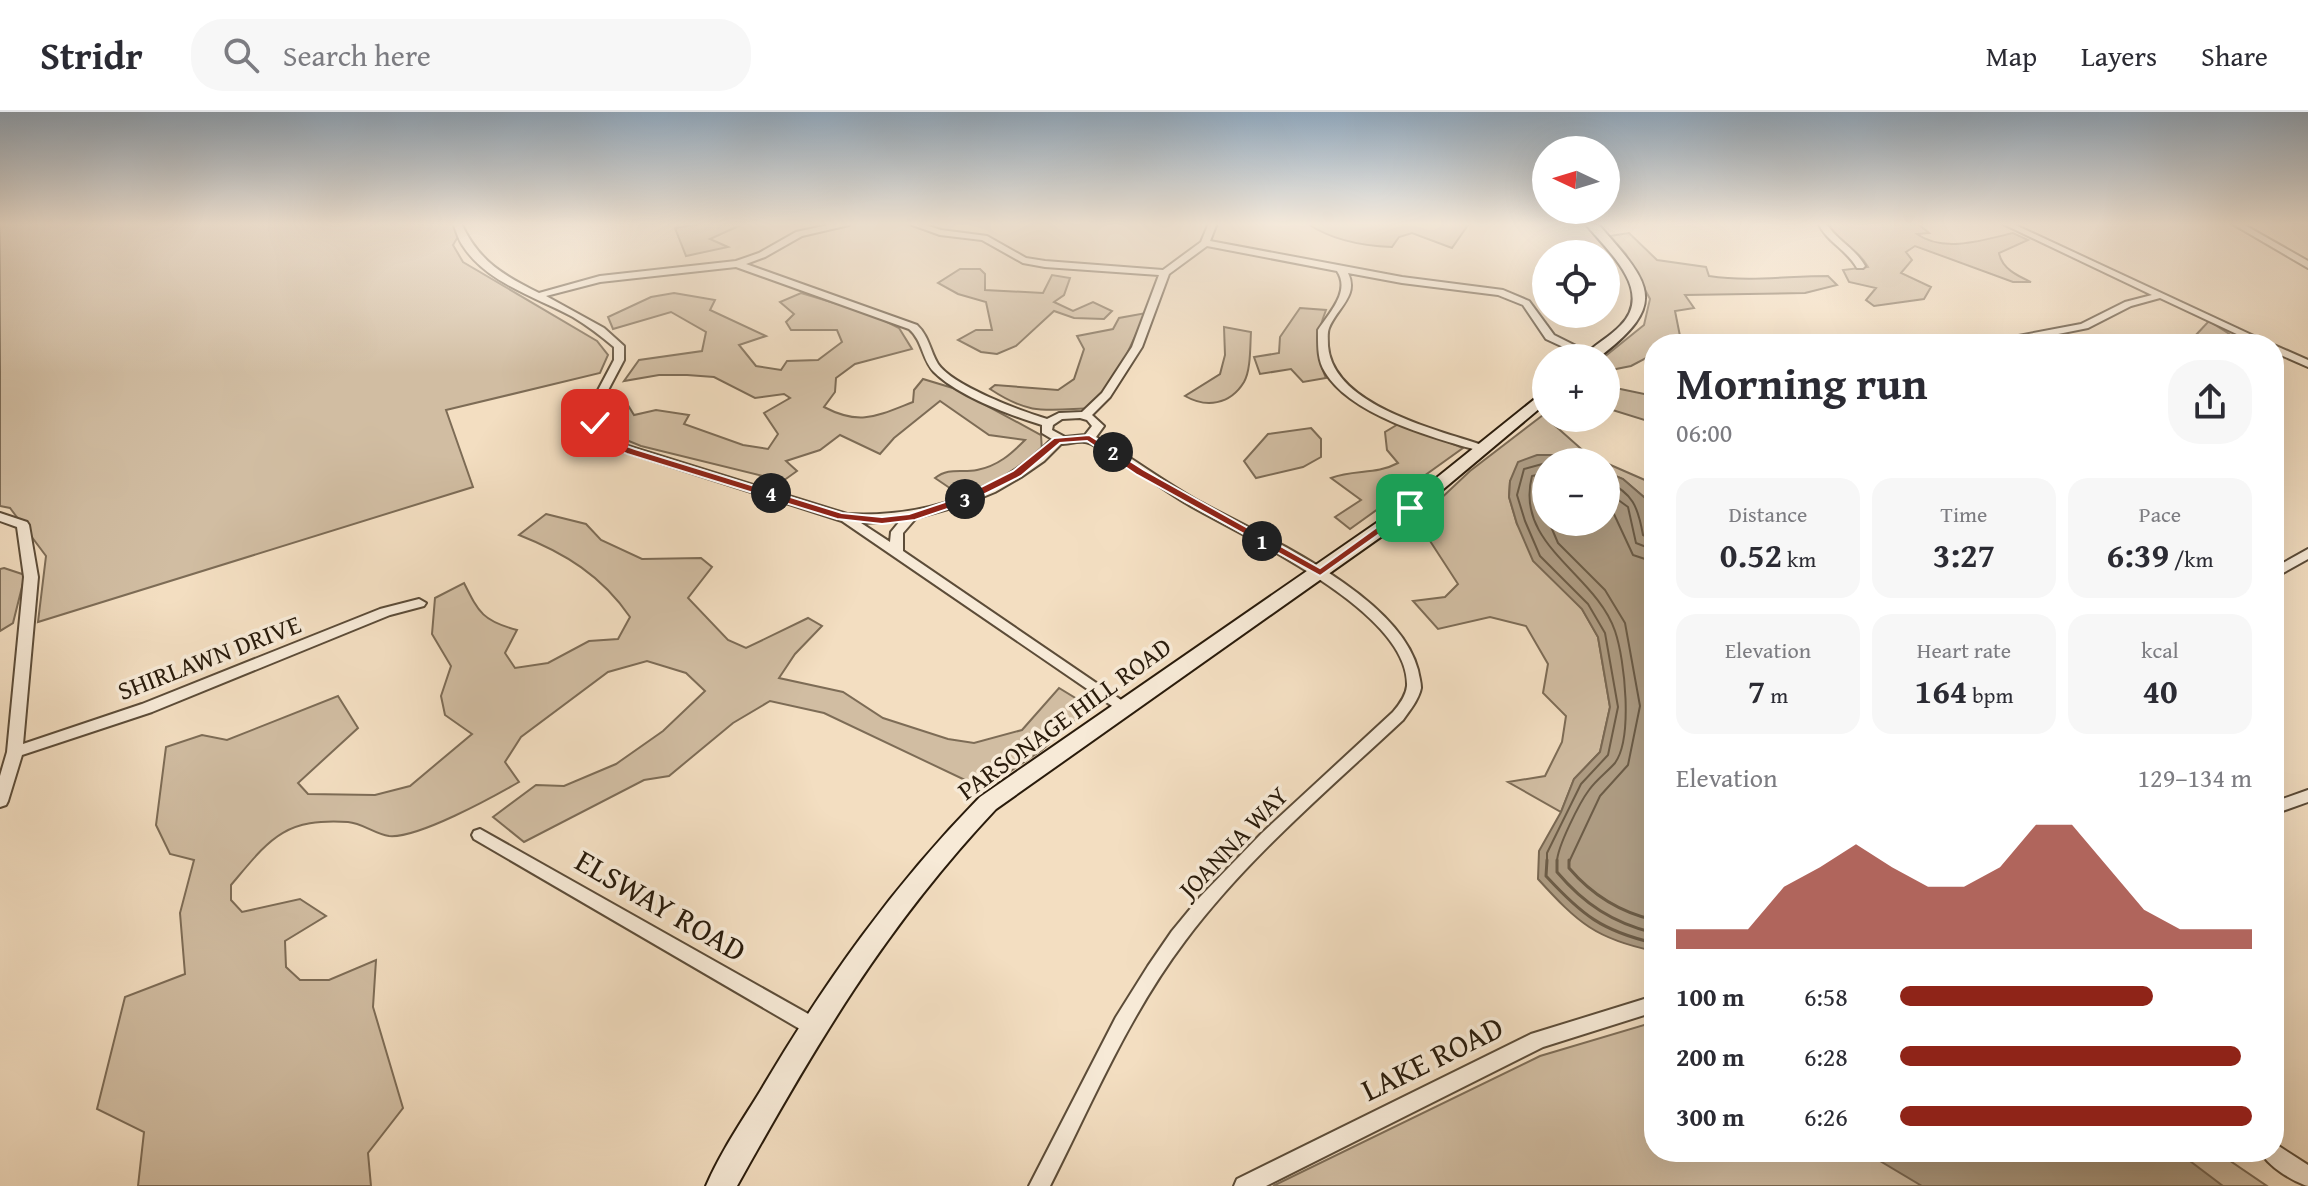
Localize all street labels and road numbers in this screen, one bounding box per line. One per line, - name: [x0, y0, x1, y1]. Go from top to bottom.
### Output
- street label: SHIRLAWN DRIVE: [112, 604, 306, 710]
- street label: PARSONAGE HILL ROAD: [949, 627, 1179, 809]
- street label: JOANNA WAY: [1167, 777, 1297, 909]
- street label: ELSWAY ROAD: [567, 837, 755, 973]
- street label: LAKE ROAD: [1353, 1003, 1511, 1113]

